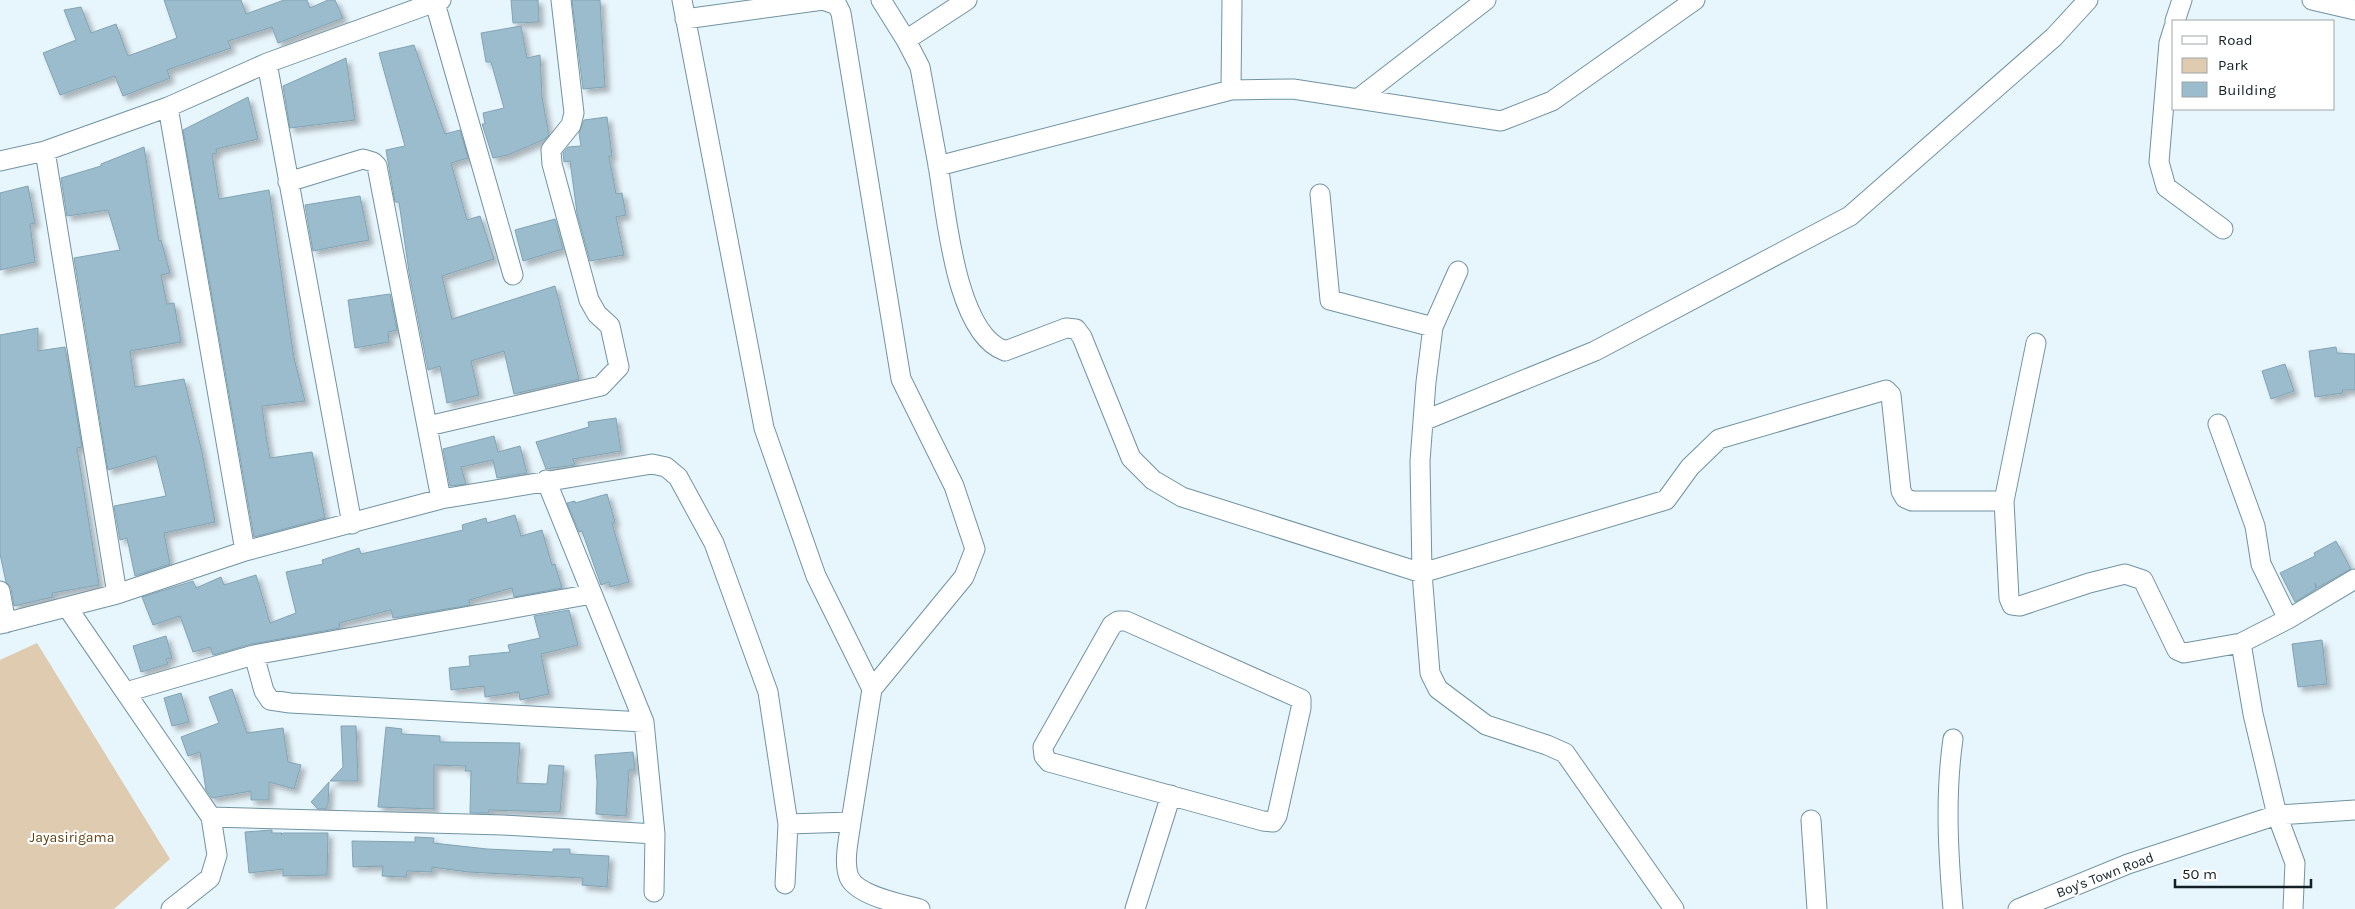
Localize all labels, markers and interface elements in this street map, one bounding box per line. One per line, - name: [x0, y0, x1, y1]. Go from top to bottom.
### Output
- legend: [2172, 20, 2335, 110]
- text: Road: [2218, 31, 2253, 49]
- text: Park: [2218, 56, 2248, 74]
- text: Building: [2218, 81, 2276, 99]
- park label: Jayasirigama: [30, 829, 114, 846]
- street label: Boy's Town Road: [2054, 849, 2156, 901]
- scale bar: [2175, 856, 2311, 888]
- text: 50 m: [2182, 865, 2217, 883]

